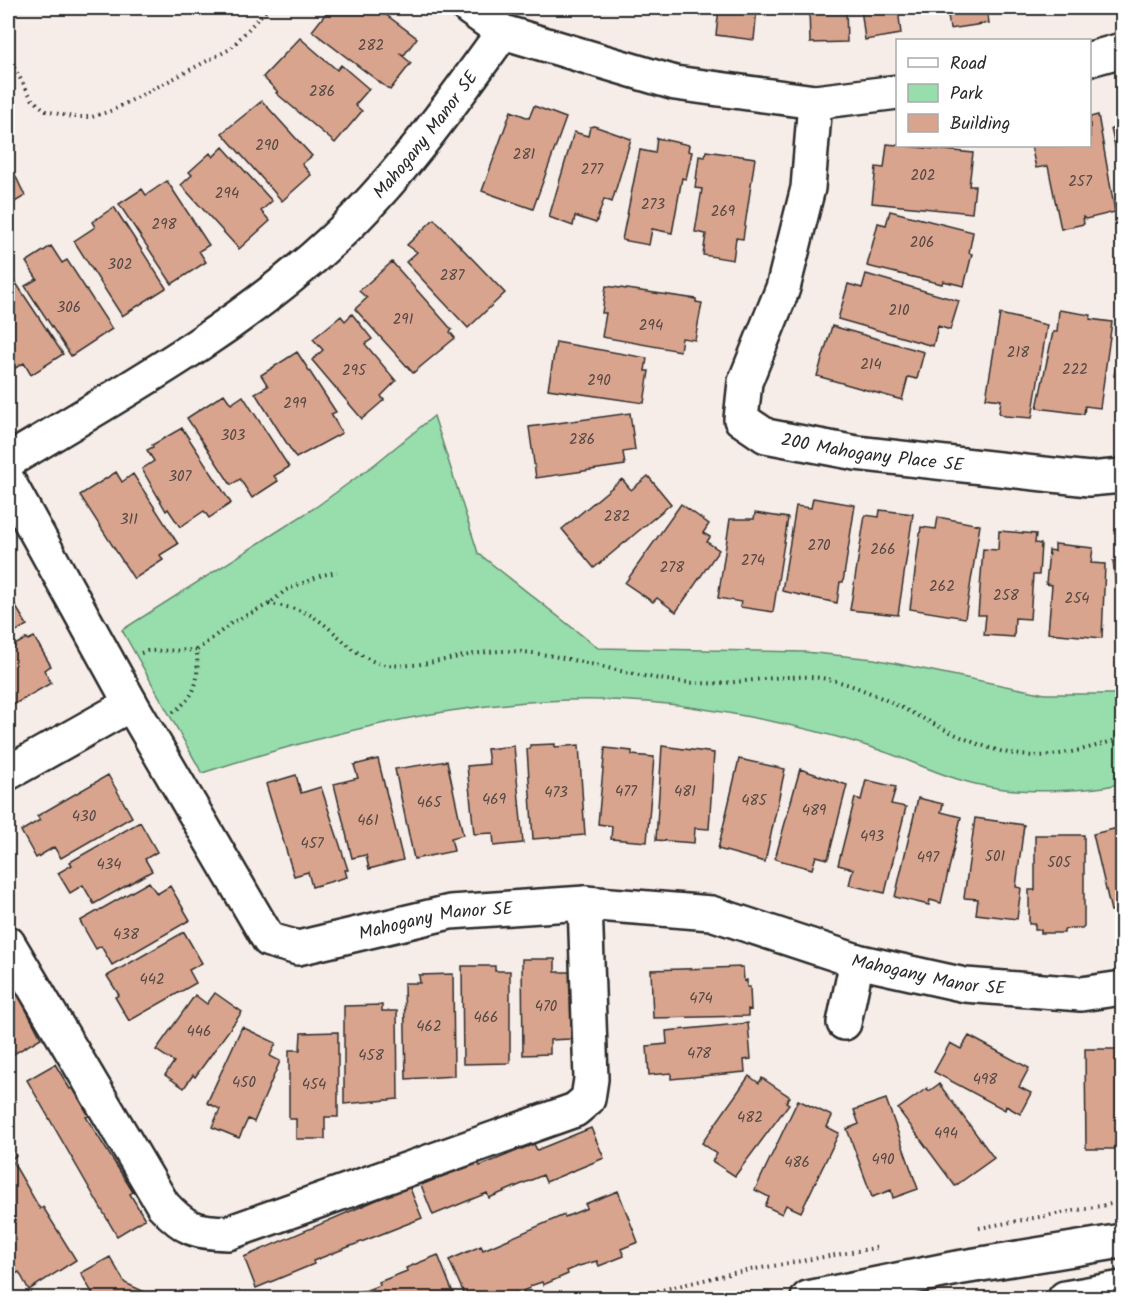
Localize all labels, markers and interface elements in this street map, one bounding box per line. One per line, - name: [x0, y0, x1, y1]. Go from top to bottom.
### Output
- house number: 282: [358, 34, 384, 58]
- legend: [896, 39, 1091, 147]
- text: Road: [950, 50, 987, 79]
- street label: Mahogany Manor SE: [367, 65, 487, 206]
- house number: 286: [309, 80, 335, 104]
- text: Park: [950, 80, 983, 109]
- text: Building: [950, 110, 1010, 139]
- house number: 290: [255, 134, 279, 158]
- house number: 281: [513, 143, 536, 167]
- house number: 277: [581, 158, 604, 182]
- house number: 202: [911, 164, 935, 188]
- house number: 257: [1068, 170, 1093, 194]
- house number: 294: [215, 182, 239, 206]
- house number: 273: [641, 193, 666, 217]
- house number: 269: [711, 200, 736, 224]
- house number: 298: [151, 213, 177, 237]
- house number: 206: [910, 231, 934, 255]
- house number: 302: [108, 253, 132, 277]
- house number: 287: [440, 264, 465, 288]
- house number: 306: [57, 296, 81, 320]
- house number: 210: [889, 299, 910, 323]
- house number: 291: [393, 308, 414, 332]
- house number: 294: [639, 314, 663, 338]
- house number: 218: [1007, 341, 1030, 365]
- house number: 214: [860, 353, 882, 377]
- house number: 222: [1062, 358, 1088, 382]
- house number: 295: [342, 359, 367, 383]
- house number: 290: [587, 369, 611, 393]
- house number: 299: [283, 392, 307, 416]
- house number: 303: [221, 424, 246, 448]
- street label: 200 Mahogany Place SE: [778, 426, 966, 481]
- house number: 286: [569, 428, 595, 452]
- house number: 307: [169, 465, 193, 489]
- house number: 282: [604, 505, 630, 529]
- house number: 311: [120, 508, 138, 532]
- house number: 270: [807, 534, 831, 558]
- house number: 266: [870, 538, 896, 562]
- house number: 274: [741, 549, 765, 573]
- house number: 278: [660, 556, 685, 580]
- house number: 262: [929, 575, 955, 599]
- house number: 258: [993, 584, 1020, 608]
- house number: 254: [1064, 587, 1090, 611]
- house number: 477: [615, 780, 638, 804]
- house number: 481: [674, 780, 696, 804]
- house number: 473: [544, 781, 568, 805]
- house number: 469: [482, 788, 507, 812]
- house number: 485: [741, 789, 768, 813]
- house number: 465: [417, 791, 442, 815]
- house number: 489: [802, 799, 827, 823]
- house number: 430: [72, 805, 97, 829]
- house number: 461: [357, 809, 379, 833]
- house number: 493: [860, 825, 885, 849]
- house number: 457: [300, 832, 325, 856]
- house number: 501: [985, 845, 1005, 869]
- house number: 497: [917, 846, 940, 870]
- house number: 505: [1047, 851, 1072, 875]
- house number: 434: [96, 853, 122, 877]
- street label: Mahogany Manor SE: [356, 895, 514, 949]
- house number: 438: [113, 923, 140, 947]
- street label: Mahogany Manor SE: [849, 947, 1007, 1004]
- house number: 442: [139, 968, 165, 992]
- house number: 474: [689, 987, 713, 1011]
- house number: 470: [535, 995, 558, 1019]
- house number: 466: [474, 1006, 498, 1030]
- house number: 462: [416, 1015, 442, 1039]
- house number: 446: [187, 1020, 211, 1044]
- house number: 478: [687, 1042, 712, 1066]
- house number: 458: [358, 1044, 385, 1068]
- house number: 498: [973, 1068, 998, 1092]
- house number: 450: [232, 1071, 256, 1095]
- house number: 454: [302, 1073, 326, 1097]
- house number: 482: [737, 1106, 763, 1130]
- house number: 494: [934, 1122, 958, 1146]
- house number: 490: [871, 1148, 895, 1172]
- house number: 486: [784, 1151, 810, 1175]

